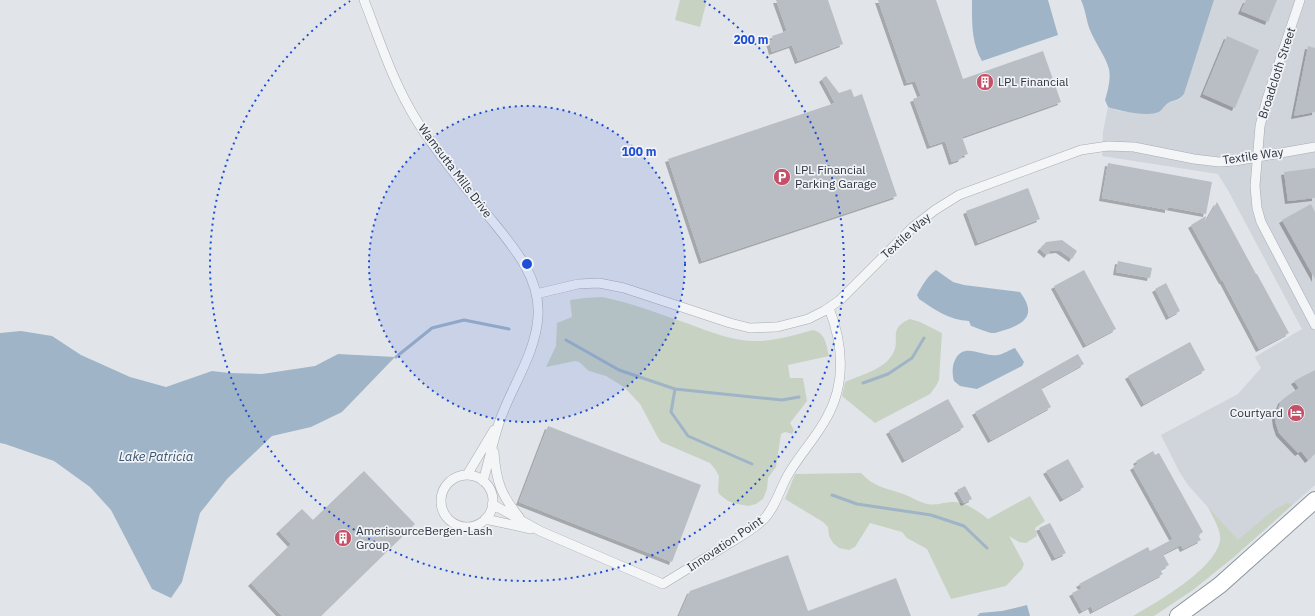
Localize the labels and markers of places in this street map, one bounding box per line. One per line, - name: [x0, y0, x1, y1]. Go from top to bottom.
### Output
- building icon: LPL Financial: [975, 72, 995, 92]
- place label: LPL Financial: [998, 74, 1069, 89]
- place label: LPL Financial Parking Garage: [795, 162, 877, 191]
- parking icon: LPL Financial Parking Garage: [772, 167, 792, 187]
- centre of rings: [520, 257, 534, 271]
- hotel icon: Courtyard: [1286, 403, 1306, 423]
- place label: Courtyard: [1230, 405, 1283, 420]
- place label: AmerisourceBergen-Lash Group: [356, 523, 493, 552]
- building icon: AmerisourceBergen-Lash Group: [333, 528, 353, 548]

